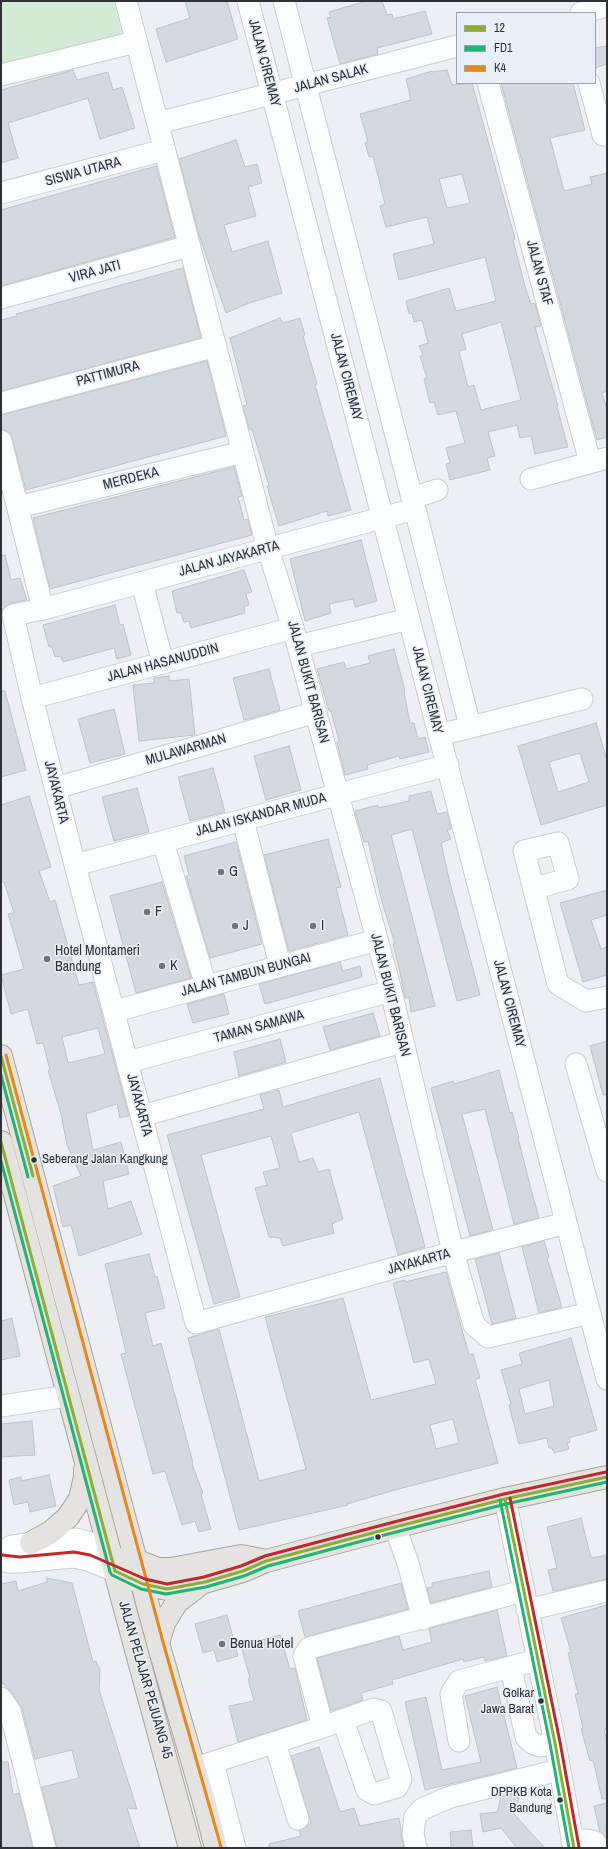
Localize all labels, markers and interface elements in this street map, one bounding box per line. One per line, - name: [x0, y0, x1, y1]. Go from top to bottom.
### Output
- legend: [456, 12, 596, 84]
- street label: JALAN CIREMAY: [244, 17, 284, 109]
- text: 12: [494, 20, 505, 36]
- text: FD1: [494, 40, 513, 56]
- text: K4: [494, 60, 506, 76]
- street label: JALAN SALAK: [292, 61, 370, 97]
- street label: SISWA UTARA: [43, 154, 123, 190]
- street label: JALAN STAF: [522, 238, 556, 308]
- street label: VIRA JATI: [67, 257, 123, 287]
- street label: JALAN CIREMAY: [326, 331, 366, 423]
- street label: PATTIMURA: [75, 358, 141, 390]
- street label: MERDEKA: [101, 464, 161, 494]
- street label: JALAN JAYAKARTA: [177, 538, 281, 580]
- street label: JALAN BUKIT BARISAN: [284, 619, 332, 745]
- street label: JALAN HASANUDDIN: [105, 640, 221, 686]
- street label: JALAN CIREMAY: [408, 644, 446, 736]
- street label: MULAWARMAN: [144, 730, 228, 770]
- street label: JAYAKARTA: [40, 759, 72, 825]
- street label: JALAN ISKANDAR MUDA: [194, 789, 328, 841]
- place label: G: [229, 864, 238, 880]
- marker: G: [216, 867, 226, 877]
- place label: F: [155, 904, 162, 920]
- marker: F: [142, 907, 152, 917]
- place label: J: [243, 918, 249, 934]
- place label: I: [321, 918, 324, 934]
- marker: J: [230, 921, 240, 931]
- marker: I: [308, 921, 318, 931]
- street label: JALAN BUKIT BARISAN: [367, 932, 413, 1058]
- place label: Hotel Montameri Bandung: [55, 943, 140, 976]
- street label: JALAN TAMBUN BUNGAI: [179, 950, 313, 1000]
- marker: Hotel Montameri Bandung: [42, 954, 52, 964]
- place label: K: [170, 958, 178, 974]
- street label: JALAN CIREMAY: [489, 958, 529, 1050]
- marker: K: [157, 961, 167, 971]
- street label: TAMAN SAMAWA: [212, 1007, 306, 1047]
- street label: JAYAKARTA: [123, 1072, 155, 1138]
- place label: Seberang Jalan Kangkung: [42, 1152, 168, 1168]
- marker: Seberang Jalan Kangkung: [29, 1155, 39, 1165]
- street label: JAYAKARTA: [386, 1246, 452, 1278]
- unlabelled marker: [373, 1532, 383, 1542]
- street label: JALAN PELAJAR PEJUANG 45: [114, 1599, 176, 1761]
- place label: Benua Hotel: [230, 1636, 293, 1652]
- marker: Benua Hotel: [217, 1639, 227, 1649]
- place label: Golkar Jawa Barat: [481, 1686, 534, 1717]
- marker: Golkar Jawa Barat: [536, 1696, 546, 1706]
- place label: DPPKB Kota Bandung: [491, 1785, 552, 1816]
- marker: DPPKB Kota Bandung: [555, 1795, 565, 1805]

